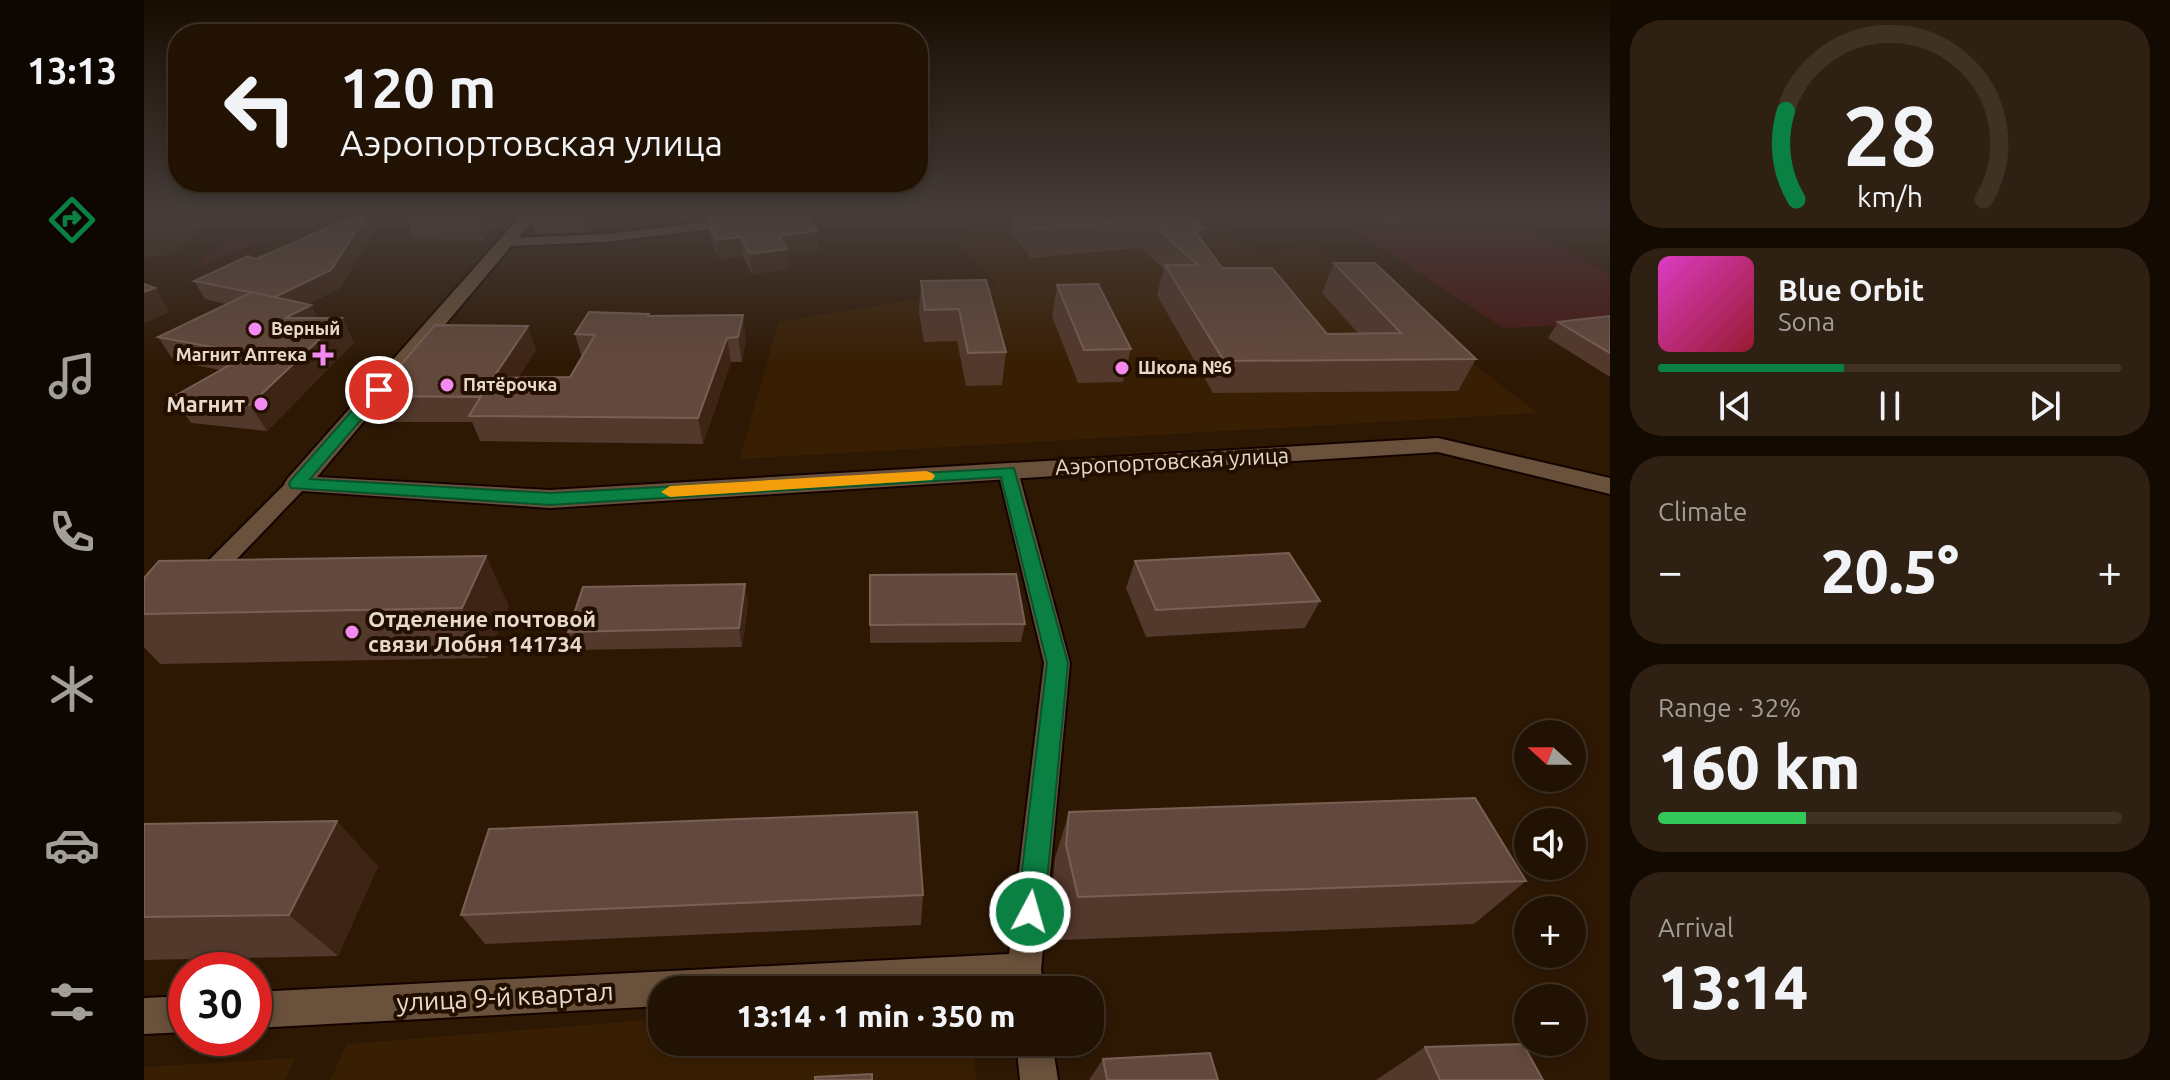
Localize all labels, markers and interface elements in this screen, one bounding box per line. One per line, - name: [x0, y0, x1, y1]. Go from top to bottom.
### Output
- text: 13:13: [27, 50, 117, 91]
- icon: left: [208, 56, 312, 160]
- text: 120 m: [340, 56, 496, 119]
- text: 28: [1843, 88, 1937, 182]
- text: Аэропортовская улица: [340, 122, 723, 163]
- text: km/h: [1857, 180, 1923, 212]
- icon: directions: [44, 192, 100, 248]
- text: Blue Orbit: [1778, 273, 1924, 307]
- text: Sona: [1778, 307, 1835, 336]
- place label: Верный: [271, 318, 340, 338]
- marker: Верный: [246, 320, 264, 338]
- place label: Магнит Аптека: [176, 344, 307, 364]
- marker: Магнит Аптека: [314, 346, 332, 364]
- icon: music: [44, 348, 100, 404]
- pin: [345, 356, 413, 424]
- place label: Школа №6: [1138, 357, 1232, 377]
- marker: Школа №6: [1113, 359, 1131, 377]
- icon: arrive: [357, 368, 401, 412]
- place label: Пятёрочка: [463, 374, 557, 394]
- marker: Пятёрочка: [438, 376, 456, 394]
- icon: previous: [1713, 384, 1757, 428]
- icon: pause: [1868, 384, 1912, 428]
- icon: next: [2023, 384, 2067, 428]
- place label: Магнит: [166, 391, 245, 416]
- marker: Магнит: [252, 395, 270, 413]
- street label: Аэропортовская улица: [1054, 442, 1290, 479]
- text: Climate: [1658, 497, 1747, 526]
- icon: phone: [44, 504, 100, 560]
- text: 20.5°: [1821, 537, 1959, 604]
- text: −: [1658, 546, 1683, 595]
- text: +: [2097, 546, 2122, 595]
- place label: Отделение почтовой связи Лобня 141734: [368, 606, 596, 656]
- marker: Отделение почтовой связи Лобня 141734: [343, 623, 361, 641]
- icon: climate: [44, 661, 100, 717]
- text: Range · 32%: [1658, 693, 1801, 722]
- north arrow: [1514, 720, 1586, 792]
- map controls: [1514, 720, 1586, 1056]
- text: 160 km: [1658, 733, 1860, 800]
- button: sound: [1514, 808, 1586, 880]
- icon: car: [44, 817, 100, 873]
- position arrow: [988, 870, 1072, 954]
- button: +: [1514, 896, 1586, 968]
- text: Arrival: [1658, 913, 1734, 942]
- speed limit sign: 30: [168, 952, 272, 1056]
- text: 13:14: [1658, 953, 1808, 1020]
- icon: filters: [44, 974, 100, 1030]
- street label: улица 9-й квартал: [396, 976, 614, 1017]
- button: −: [1514, 984, 1586, 1056]
- text: 13:14 · 1 min · 350 m: [737, 999, 1015, 1033]

